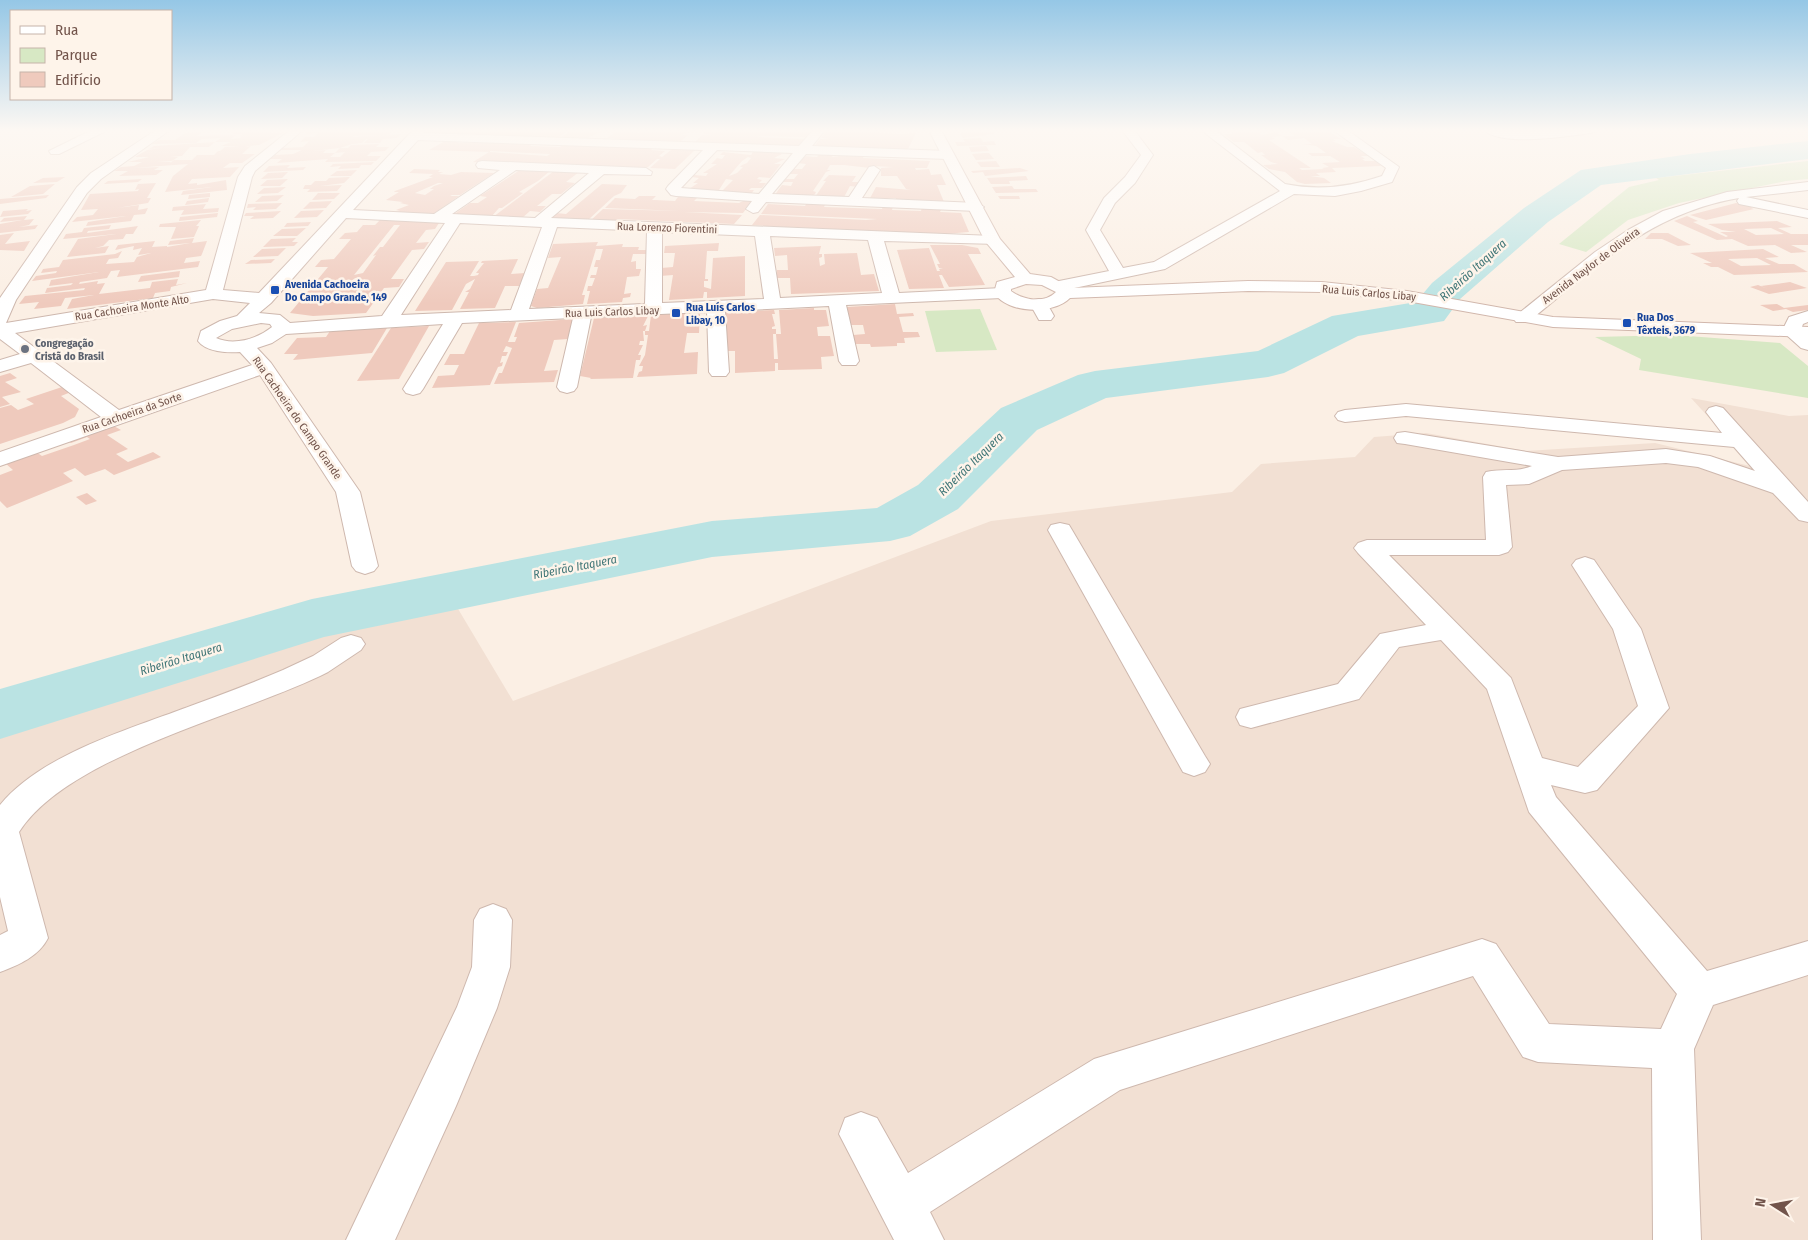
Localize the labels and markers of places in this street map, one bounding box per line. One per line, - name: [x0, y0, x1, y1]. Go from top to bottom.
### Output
- place label: Avenida Cachoeira Do Campo Grande, 149: [284, 278, 387, 304]
- marker: Avenida Cachoeira Do Campo Grande, 149: [269, 284, 281, 296]
- place label: Rua Luís Carlos Libay, 10: [686, 301, 755, 327]
- marker: Rua Luís Carlos Libay, 10: [670, 307, 682, 319]
- place label: Rua Dos Têxteis, 3679: [1637, 311, 1695, 337]
- marker: Rua Dos Têxteis, 3679: [1621, 317, 1633, 329]
- place label: Congregação Cristã do Brasil: [35, 337, 105, 363]
- marker: Congregação Cristã do Brasil: [19, 343, 31, 355]

